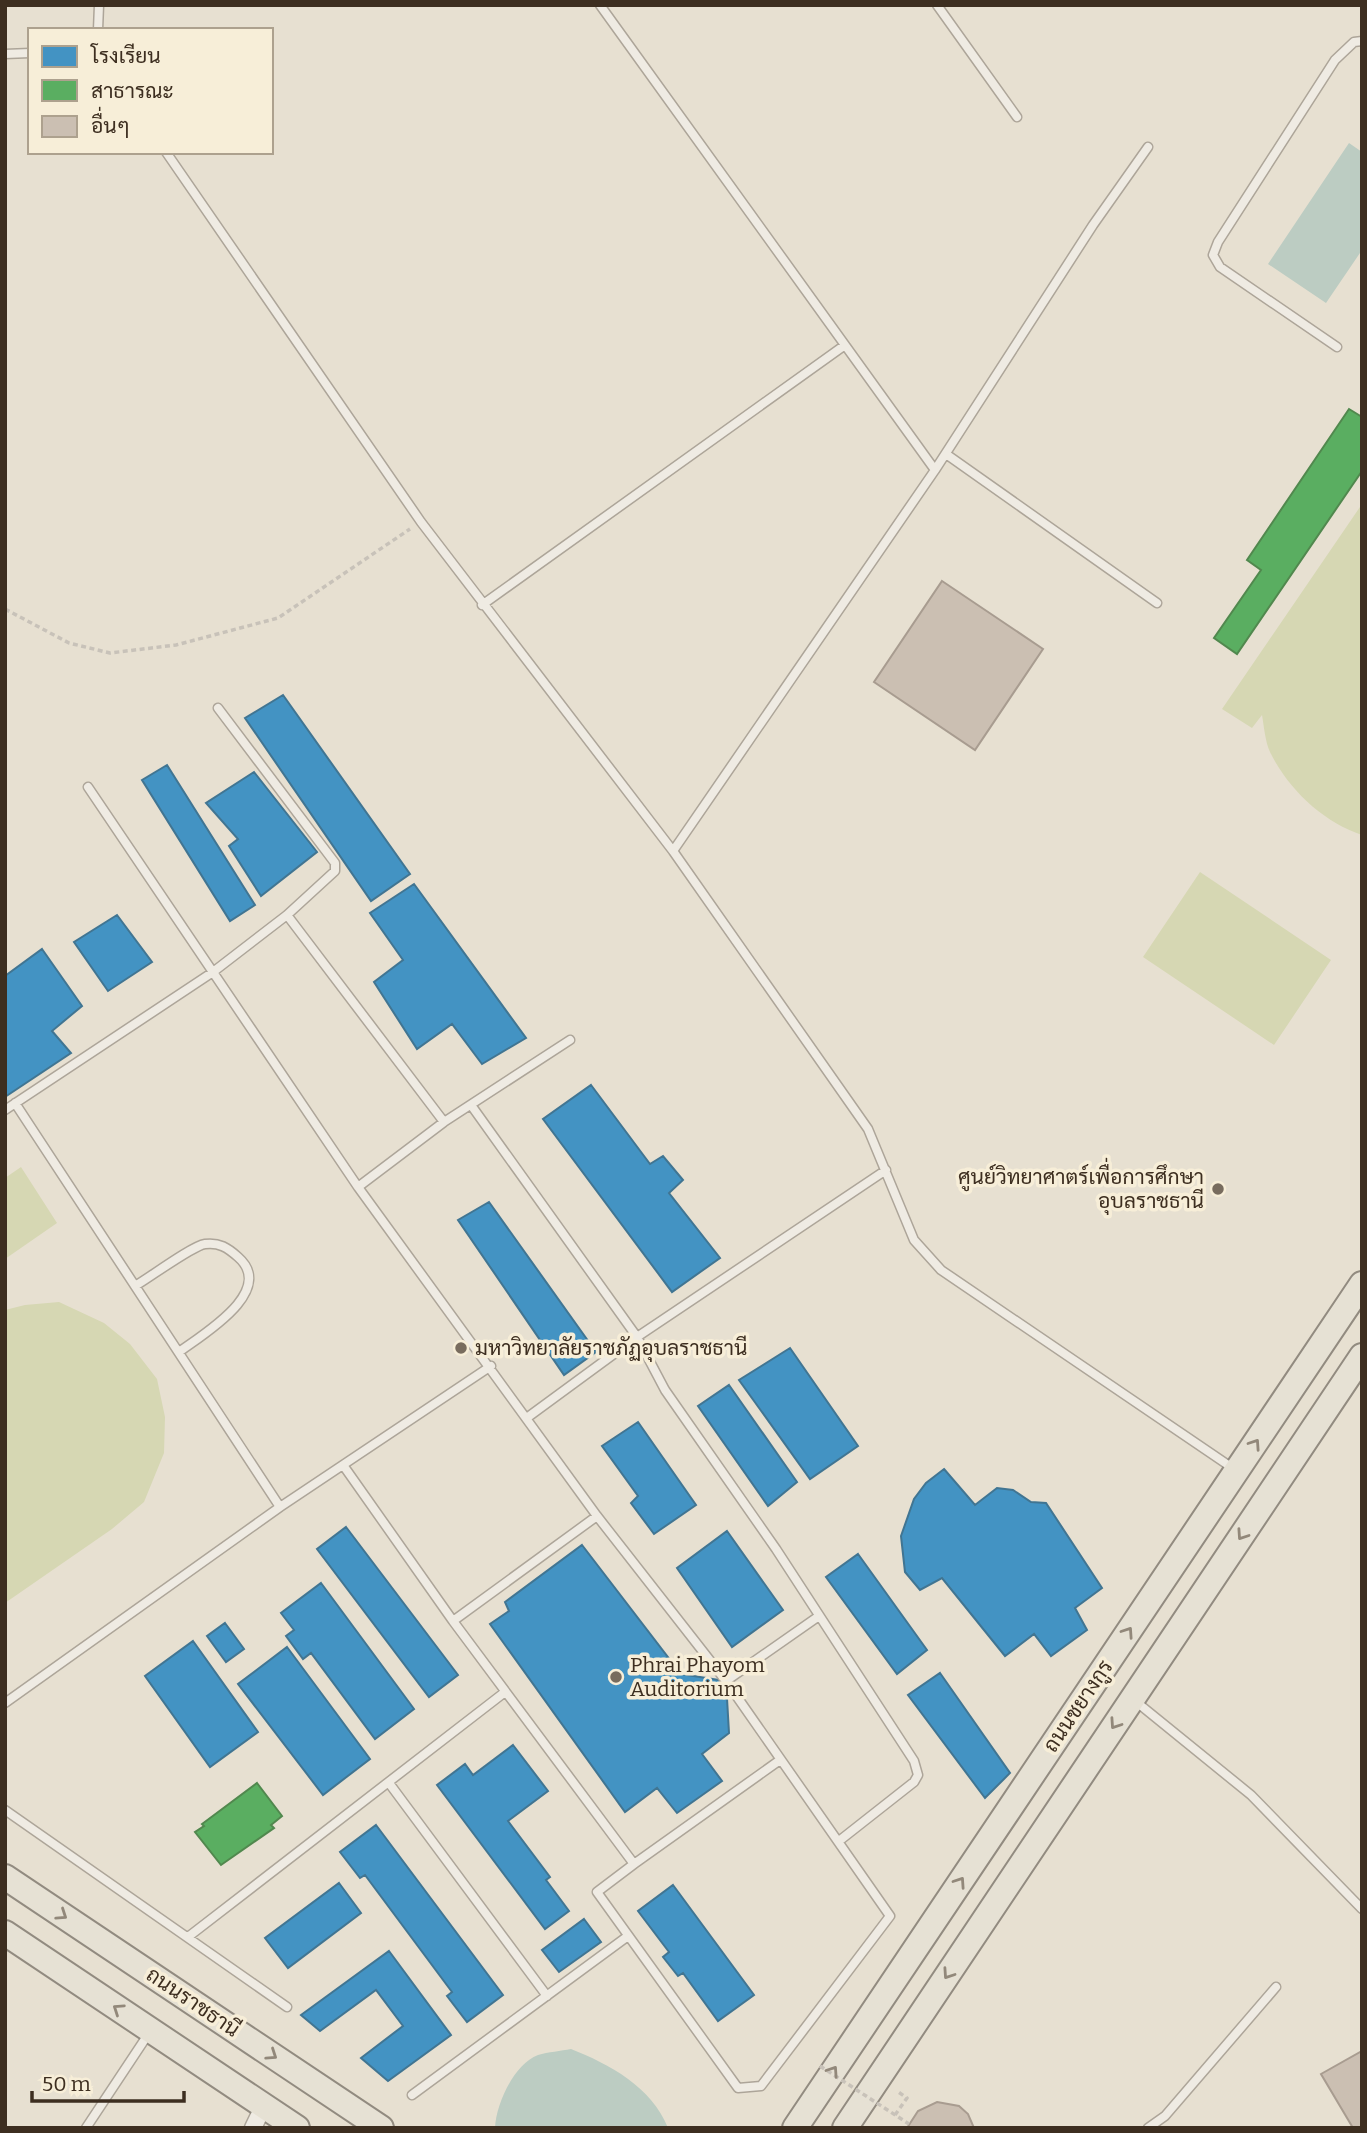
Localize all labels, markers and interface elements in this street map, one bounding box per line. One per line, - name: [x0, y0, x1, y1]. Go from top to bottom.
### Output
- legend: [28, 28, 273, 154]
- text: โรงเรียน: [90, 43, 161, 69]
- text: สาธารณะ: [91, 78, 174, 104]
- text: อื่นๆ: [91, 106, 130, 139]
- place label: ศูนย์วิทยาศาตร์เพื่อการศึกษา อุบลราชธานี: [958, 1157, 1204, 1215]
- marker: ศูนย์วิทยาศาตร์เพื่อการศึกษา อุบลราชธานี: [1210, 1181, 1226, 1197]
- place label: มหาวิทยาลัยราชภัฏอุบลราชธานี: [475, 1335, 747, 1362]
- marker: มหาวิทยาลัยราชภัฏอุบลราชธานี: [453, 1340, 469, 1356]
- one-way arrow: [1247, 1439, 1259, 1452]
- one-way arrow: [1238, 1527, 1251, 1540]
- one-way arrow: [1120, 1627, 1132, 1640]
- place label: Phrai Phayom Auditorium: [630, 1652, 765, 1702]
- street label: ถนนชยางกูร: [1038, 1655, 1120, 1758]
- marker: Phrai Phayom Auditorium: [608, 1669, 624, 1685]
- one-way arrow: [1110, 1716, 1123, 1729]
- one-way arrow: [952, 1877, 964, 1890]
- one-way arrow: [54, 1907, 67, 1919]
- street label: ถนนราชธานี: [141, 1961, 245, 2043]
- one-way arrow: [943, 1966, 956, 1979]
- one-way arrow: [113, 2005, 126, 2017]
- one-way arrow: [264, 2047, 277, 2060]
- scale bar: [32, 2060, 184, 2104]
- one-way arrow: [825, 2066, 837, 2079]
- text: 50 m: [42, 2071, 91, 2097]

